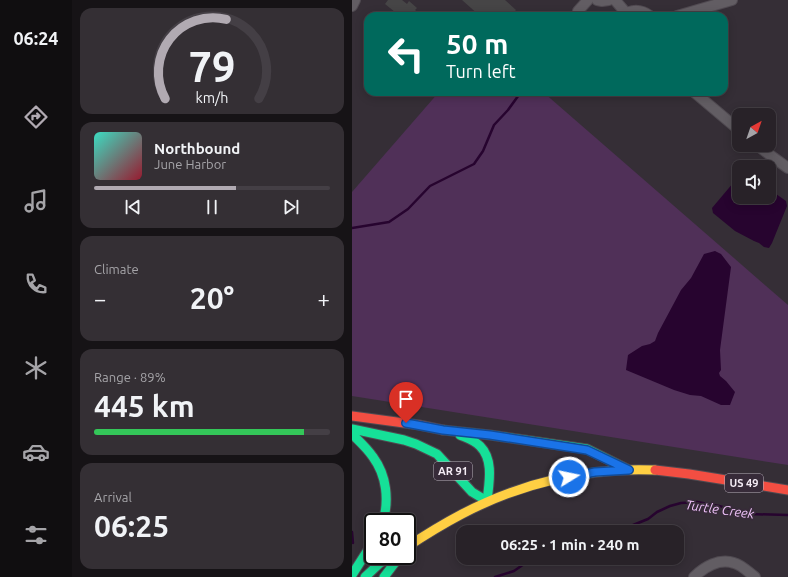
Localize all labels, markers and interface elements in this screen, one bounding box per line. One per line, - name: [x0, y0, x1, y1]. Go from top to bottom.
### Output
- text: 06:24: [13, 28, 59, 48]
- icon: left: [380, 28, 432, 80]
- text: 50 m: [446, 28, 508, 59]
- text: 79: [189, 43, 235, 90]
- text: Turn left: [446, 61, 516, 81]
- text: km/h: [196, 89, 228, 105]
- icon: directions: [22, 103, 50, 131]
- north arrow: [732, 108, 776, 152]
- map controls: [732, 108, 776, 204]
- text: Northbound: [154, 140, 240, 157]
- text: June Harbor: [154, 157, 226, 171]
- button: sound: [732, 160, 776, 204]
- icon: music: [22, 187, 50, 215]
- icon: previous: [122, 196, 144, 218]
- icon: pause: [201, 196, 223, 218]
- icon: next: [280, 196, 302, 218]
- text: Climate: [94, 262, 139, 276]
- icon: phone: [22, 270, 50, 298]
- text: 20°: [190, 281, 234, 315]
- text: −: [94, 286, 106, 311]
- text: +: [318, 286, 330, 311]
- icon: climate: [22, 354, 50, 382]
- text: Range · 89%: [94, 370, 166, 384]
- pin: [389, 382, 423, 423]
- icon: arrive: [395, 388, 417, 410]
- text: 445 km: [94, 389, 195, 423]
- icon: car: [22, 438, 50, 466]
- position arrow: [548, 456, 590, 498]
- road number: AR 91: [434, 462, 472, 480]
- road number: US 49: [725, 474, 763, 492]
- text: Arrival: [94, 490, 132, 504]
- water label: Turtle Creek: [685, 497, 756, 521]
- text: 06:25: [94, 509, 169, 543]
- speed limit sign: 80: [364, 513, 416, 565]
- icon: filters: [22, 521, 50, 549]
- text: 06:25 · 1 min · 240 m: [501, 536, 639, 553]

